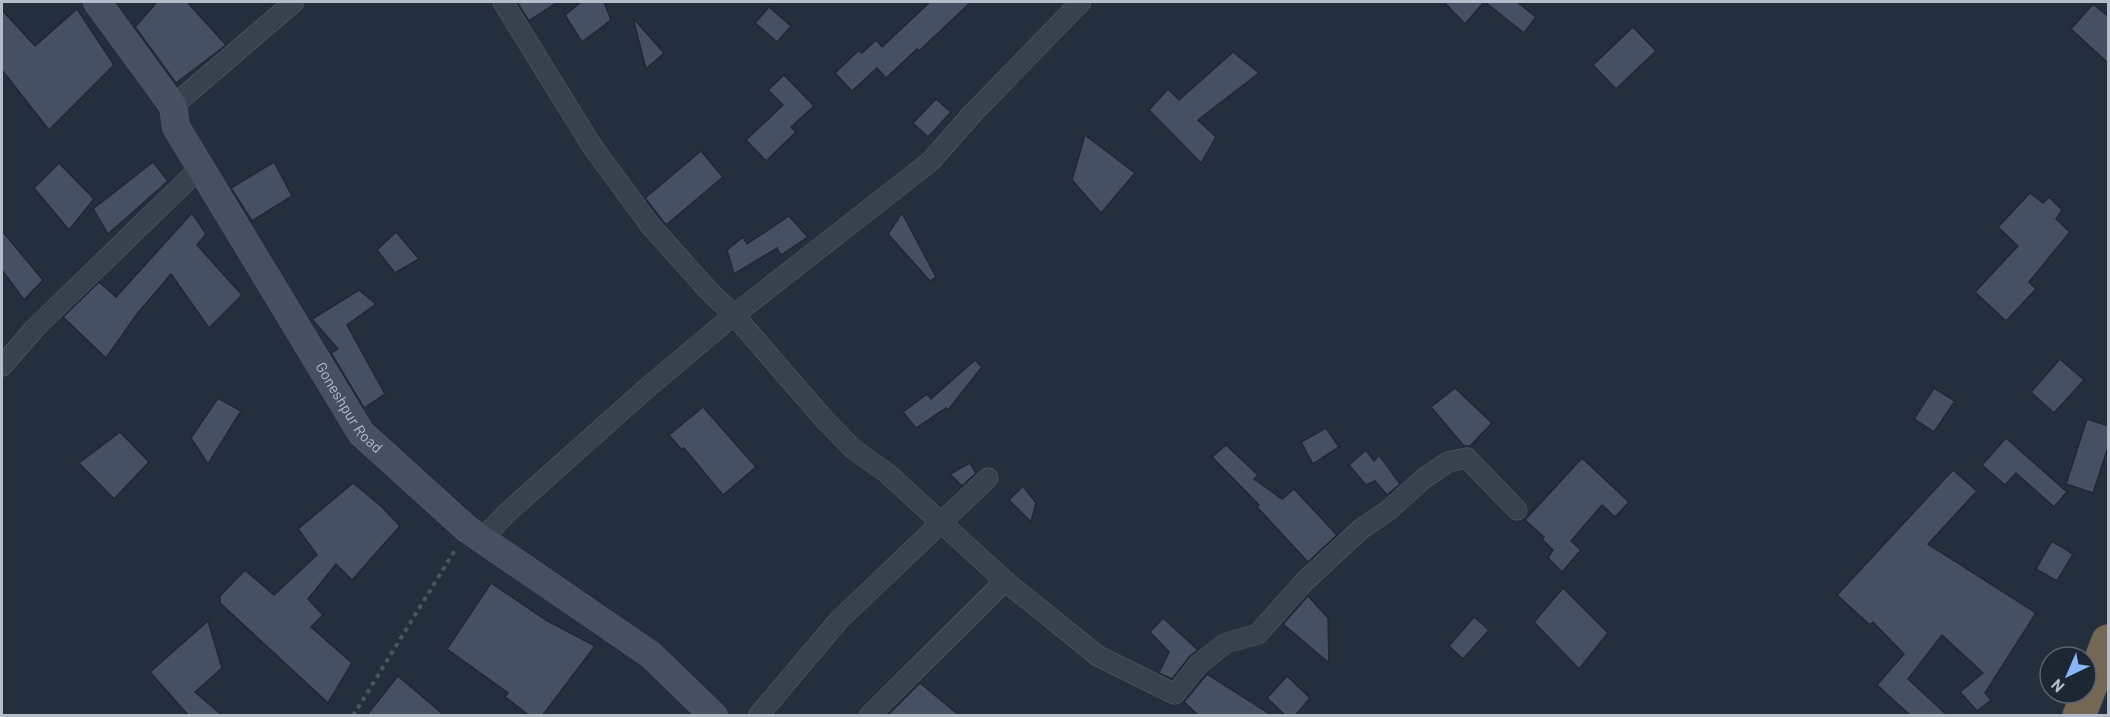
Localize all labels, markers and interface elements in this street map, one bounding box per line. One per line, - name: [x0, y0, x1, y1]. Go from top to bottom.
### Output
- street label: Goneshpur Road: [312, 359, 387, 456]
- north arrow: [2038, 645, 2098, 705]
- text: N: [2047, 676, 2068, 697]

